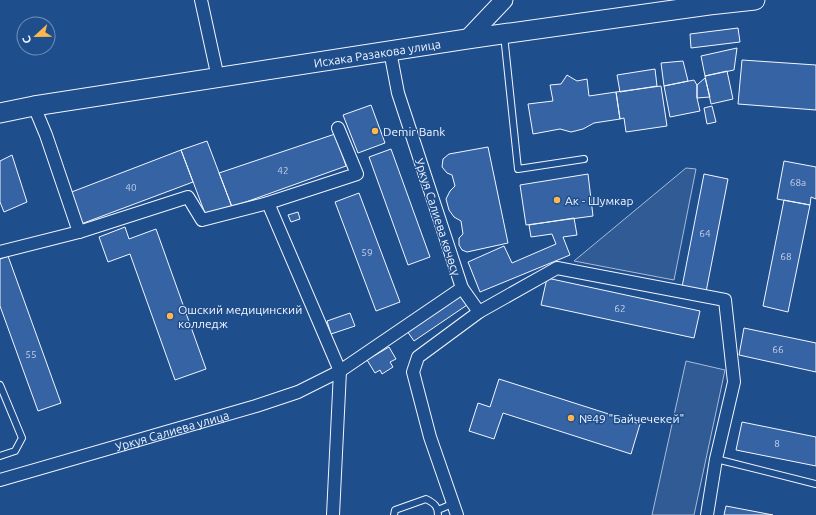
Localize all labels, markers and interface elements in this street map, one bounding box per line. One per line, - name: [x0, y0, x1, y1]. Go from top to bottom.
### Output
- north arrow: [16, 16, 56, 56]
- text: С: [20, 34, 34, 45]
- street label: Исхака Разакова улица: [313, 37, 442, 69]
- place label: Demir Bank: [383, 125, 445, 138]
- marker: Demir Bank: [370, 126, 380, 136]
- street label: Уркуя Салиева көчөсү: [413, 157, 463, 277]
- house number: 42: [277, 165, 289, 176]
- house number: 68a: [790, 177, 806, 188]
- house number: 40: [125, 182, 137, 193]
- place label: Ак - Шумкар: [565, 194, 633, 207]
- marker: Ак - Шумкар: [552, 195, 562, 205]
- house number: 64: [699, 228, 711, 239]
- house number: 59: [361, 247, 373, 258]
- house number: 68: [780, 251, 792, 262]
- place label: Ошский медицинский колледж: [178, 303, 302, 330]
- house number: 62: [614, 303, 626, 314]
- marker: Ошский медицинский колледж: [165, 311, 175, 321]
- house number: 66: [772, 344, 784, 355]
- house number: 55: [25, 349, 37, 360]
- street label: Уркуя Салиева улица: [114, 408, 230, 453]
- place label: №49 "Байчечекей": [579, 412, 684, 425]
- marker: №49 "Байчечекей": [566, 413, 576, 423]
- house number: 8: [774, 438, 780, 449]

